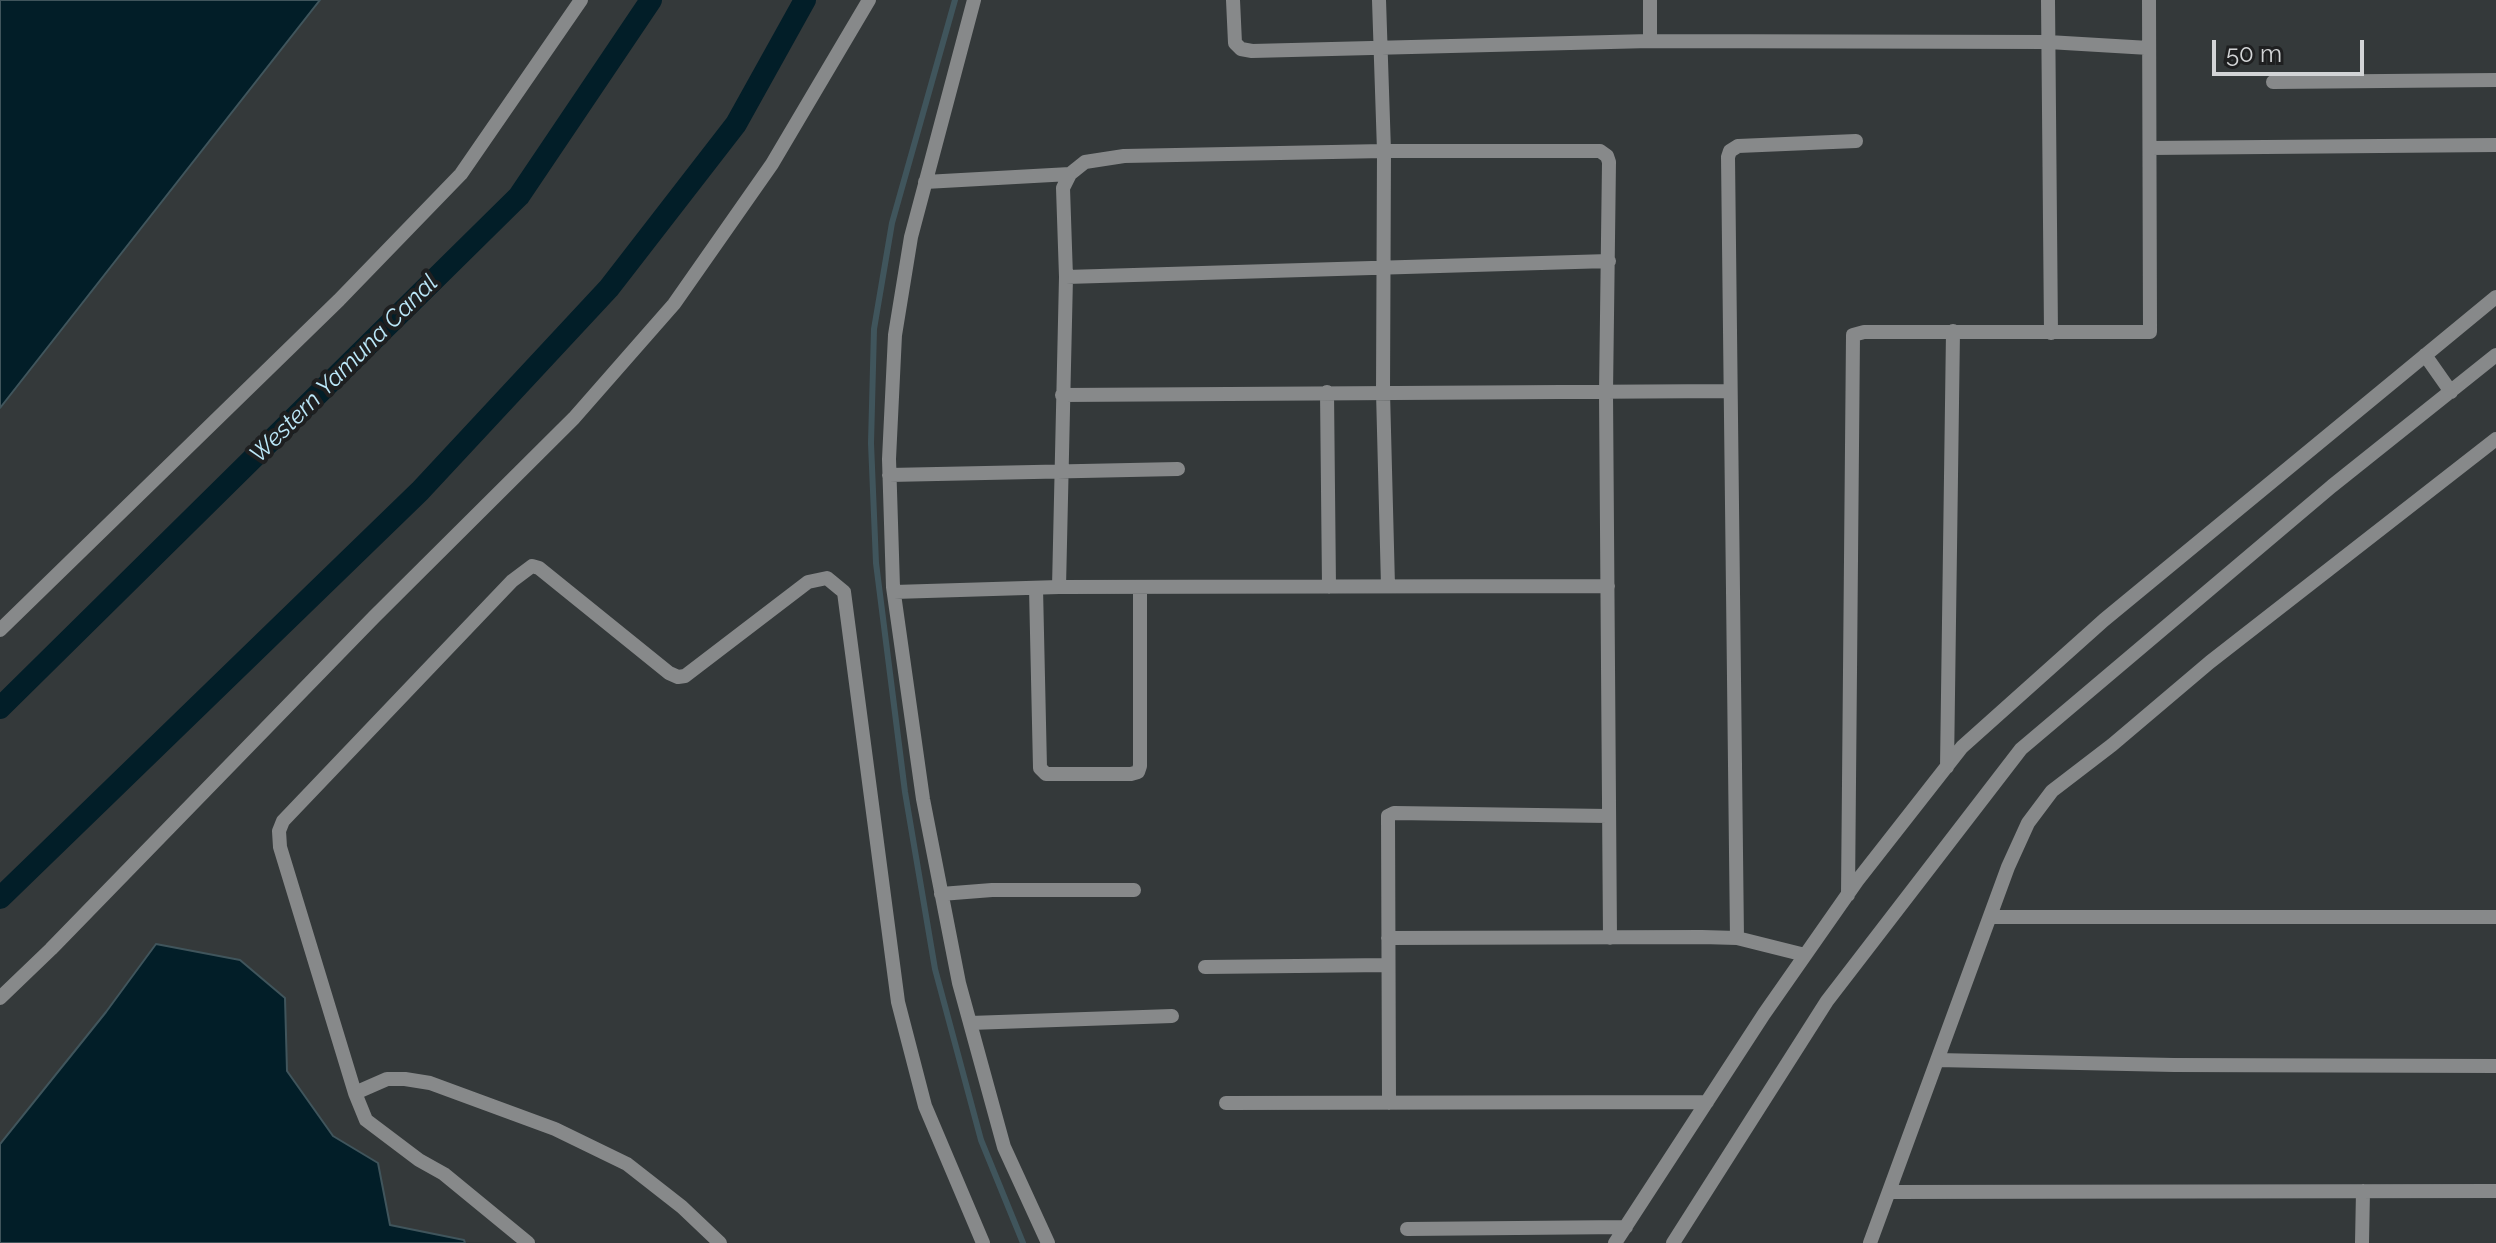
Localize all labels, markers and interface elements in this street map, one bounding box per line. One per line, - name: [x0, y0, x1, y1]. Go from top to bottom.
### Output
- scale bar: [2216, 24, 2368, 74]
- text: 50 m: [2226, 39, 2282, 68]
- water label: Western Yamuna Canal: [244, 269, 444, 469]

